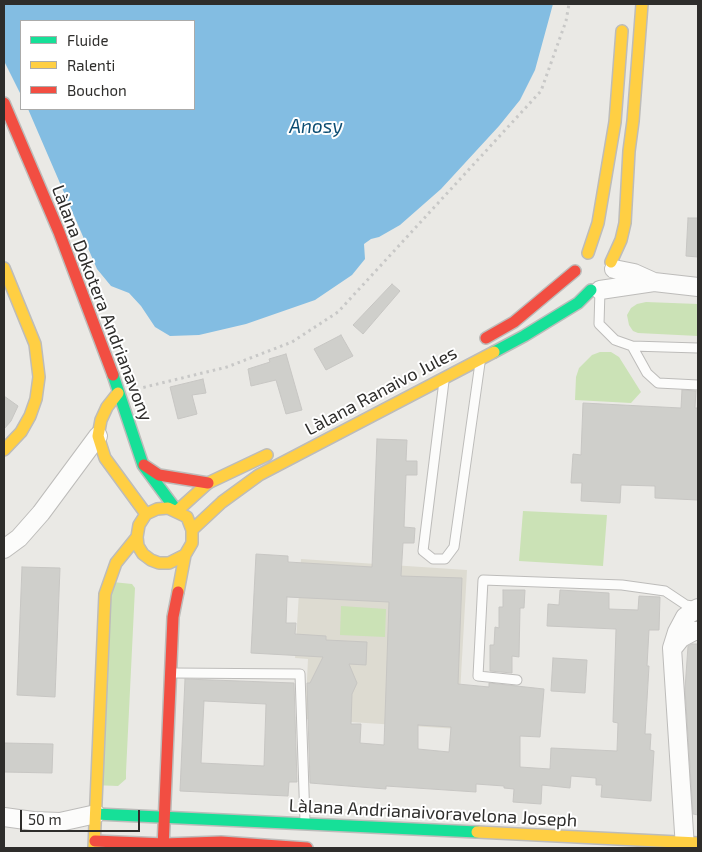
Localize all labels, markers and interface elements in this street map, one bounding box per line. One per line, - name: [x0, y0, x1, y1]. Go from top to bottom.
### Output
- legend: [20, 20, 195, 110]
- text: Fluide: [67, 31, 108, 49]
- text: Ralenti: [67, 56, 115, 74]
- text: Bouchon: [67, 81, 127, 99]
- water label: Anosy: [289, 116, 343, 138]
- street label: Làlana Dokotera Andrianavony: [47, 182, 157, 424]
- street label: Làlana Ranaivo Jules: [301, 342, 461, 440]
- street label: Làlana Andrianaivoravelona Joseph: [288, 795, 578, 831]
- scale bar: [22, 800, 142, 832]
- text: 50 m: [28, 810, 62, 828]

